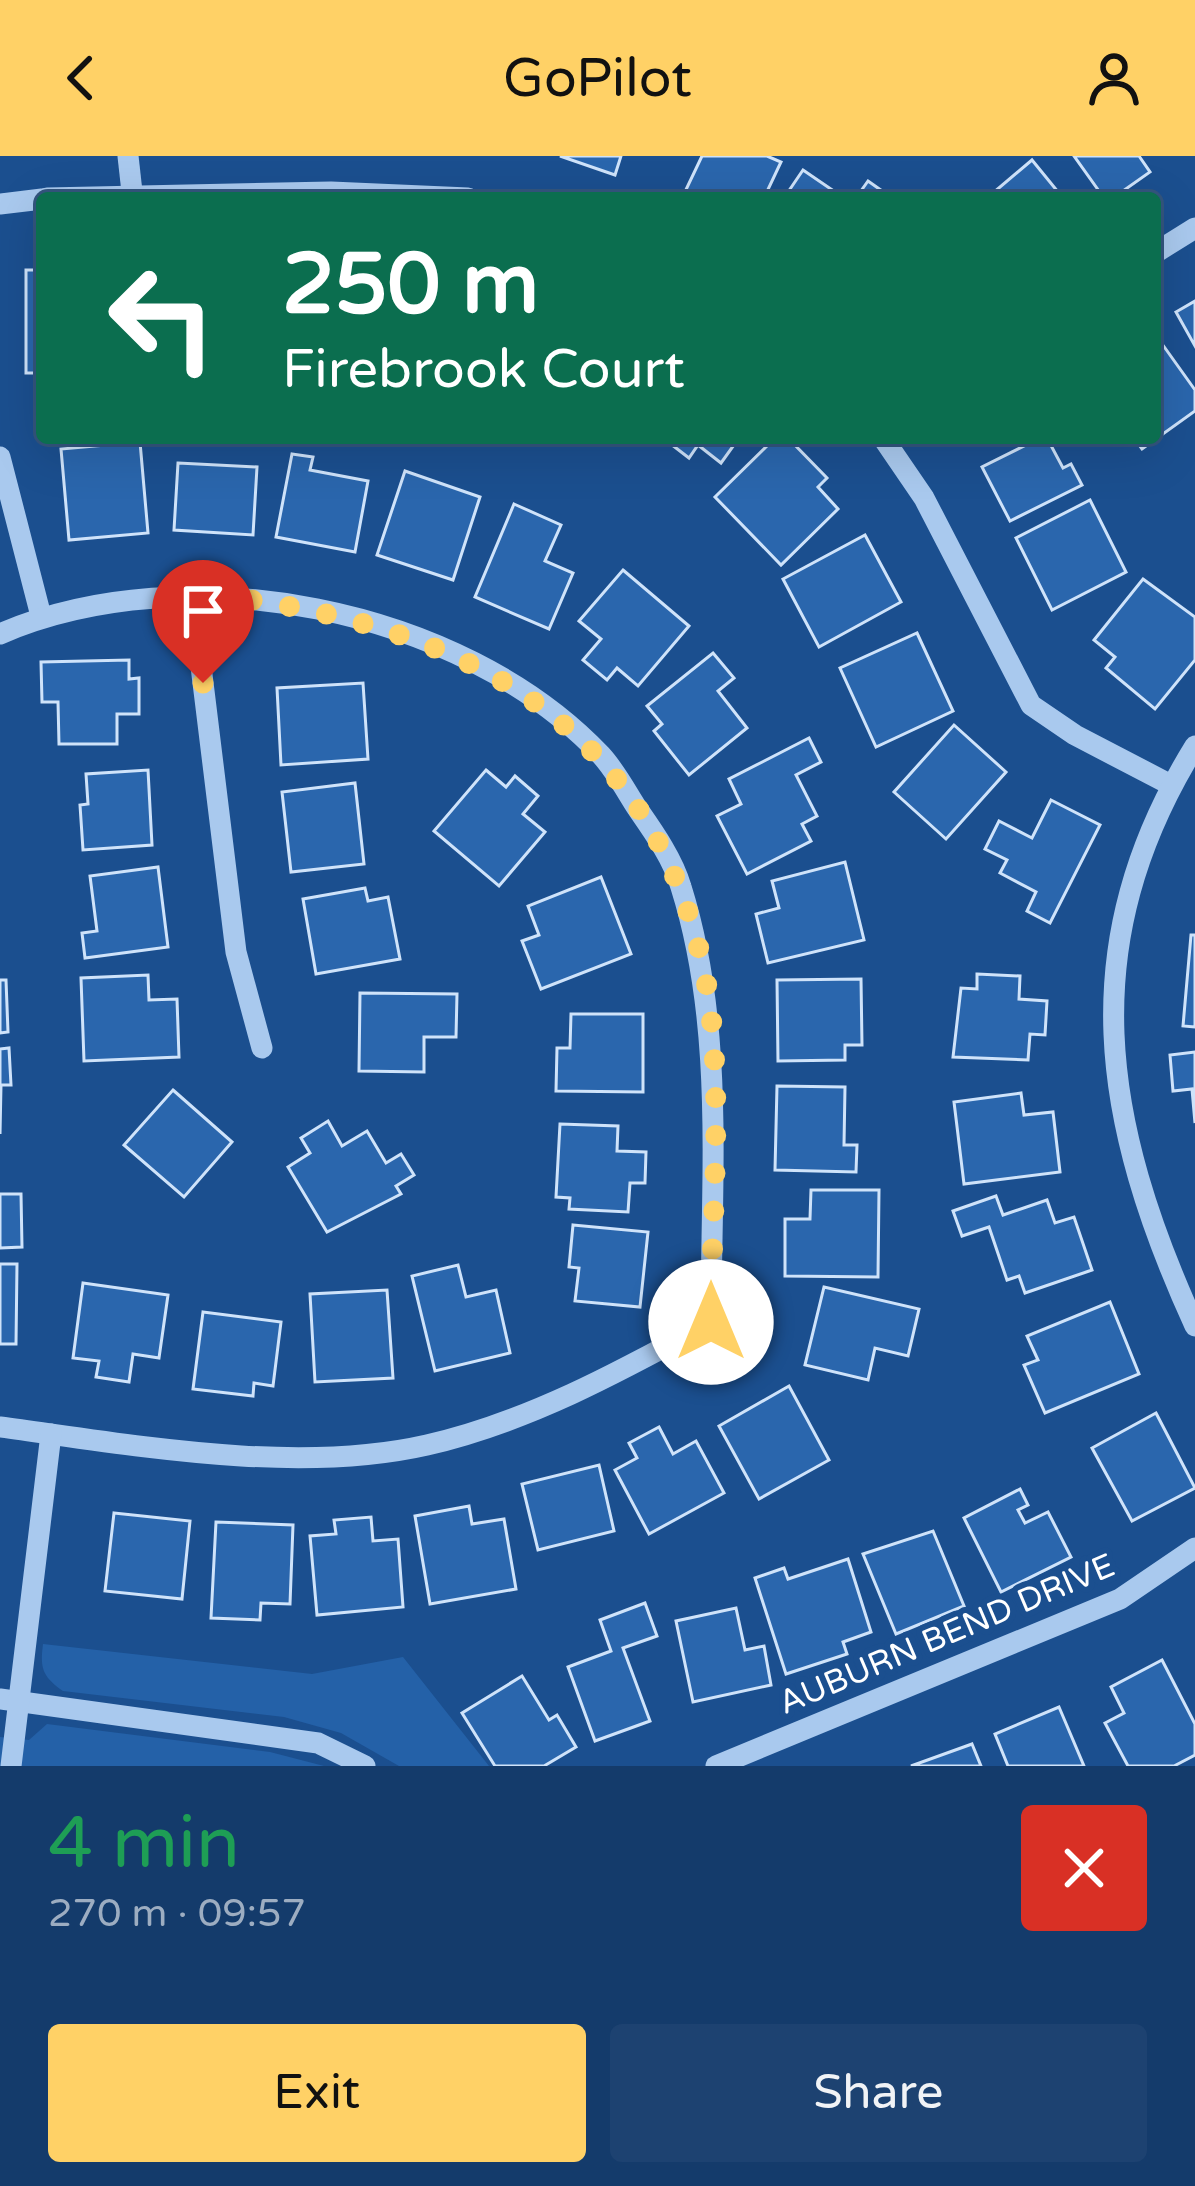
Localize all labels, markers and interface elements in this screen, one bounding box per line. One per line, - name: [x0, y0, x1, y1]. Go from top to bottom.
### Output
- icon: back: [48, 45, 114, 111]
- icon: person: [1081, 45, 1147, 111]
- text: GoPilot: [503, 46, 692, 111]
- text: 250 m: [282, 235, 539, 336]
- icon: left: [84, 240, 240, 396]
- text: Firebrook Court: [282, 337, 685, 402]
- pin: [152, 560, 254, 683]
- icon: arrive: [170, 578, 236, 644]
- position arrow: [648, 1259, 774, 1385]
- street label: AUBURN BEND DRIVE: [773, 1546, 1120, 1723]
- text: 4 min: [48, 1801, 240, 1888]
- button: close: [1021, 1805, 1147, 1931]
- text: 270 m · 09:57: [48, 1890, 306, 1937]
- button: Exit: [48, 2024, 586, 2162]
- button: Share: [610, 2024, 1147, 2162]

